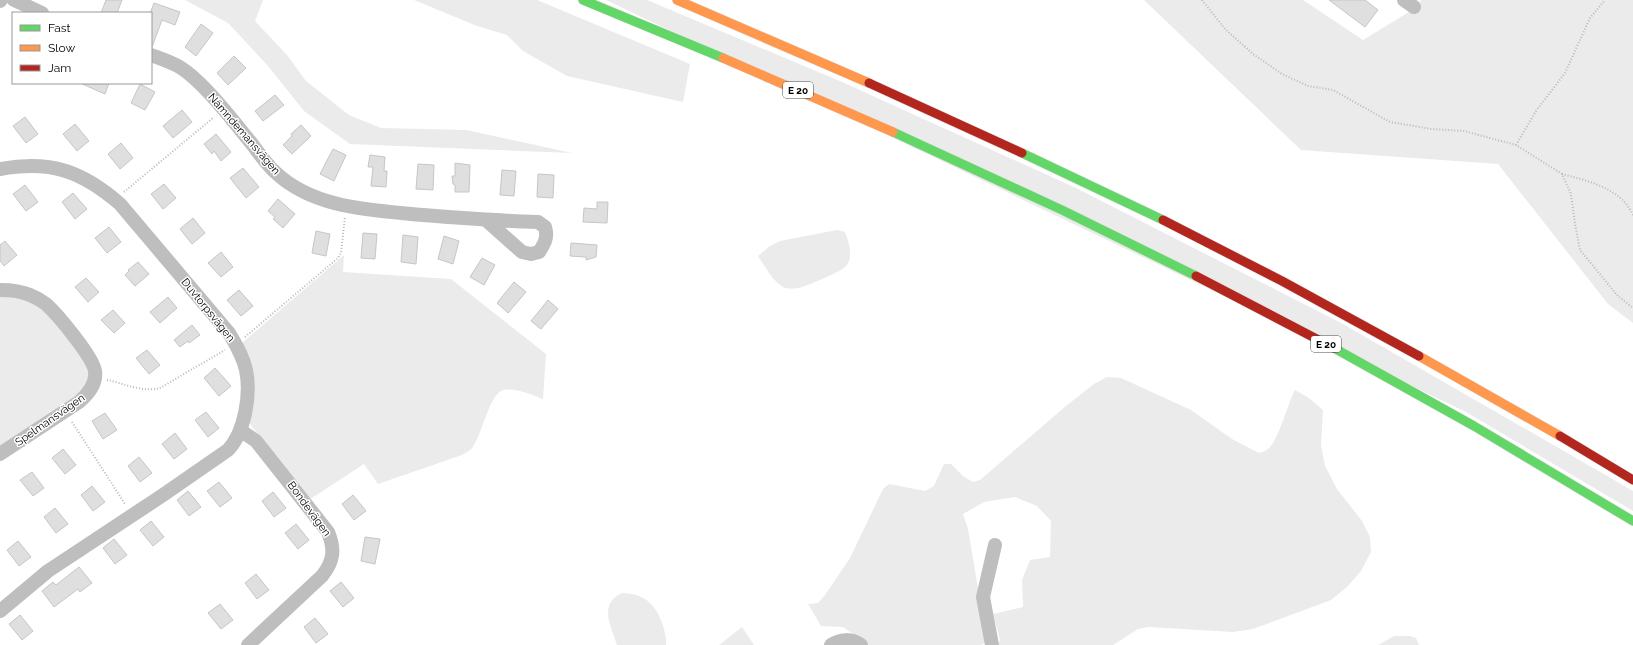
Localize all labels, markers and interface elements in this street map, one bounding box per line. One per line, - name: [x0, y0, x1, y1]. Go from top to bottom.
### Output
- legend: [12, 12, 152, 84]
- text: Fast: [48, 21, 71, 35]
- text: Slow: [48, 41, 75, 55]
- text: Jam: [48, 61, 71, 75]
- road number: E 20: [783, 82, 813, 98]
- street label: Nämndemansvägen: [205, 91, 283, 177]
- street label: Duvtorpsvägen: [179, 276, 237, 344]
- road number: E 20: [1311, 336, 1341, 352]
- street label: Spelmansvägen: [13, 391, 87, 449]
- street label: Bondevägen: [285, 479, 333, 539]

